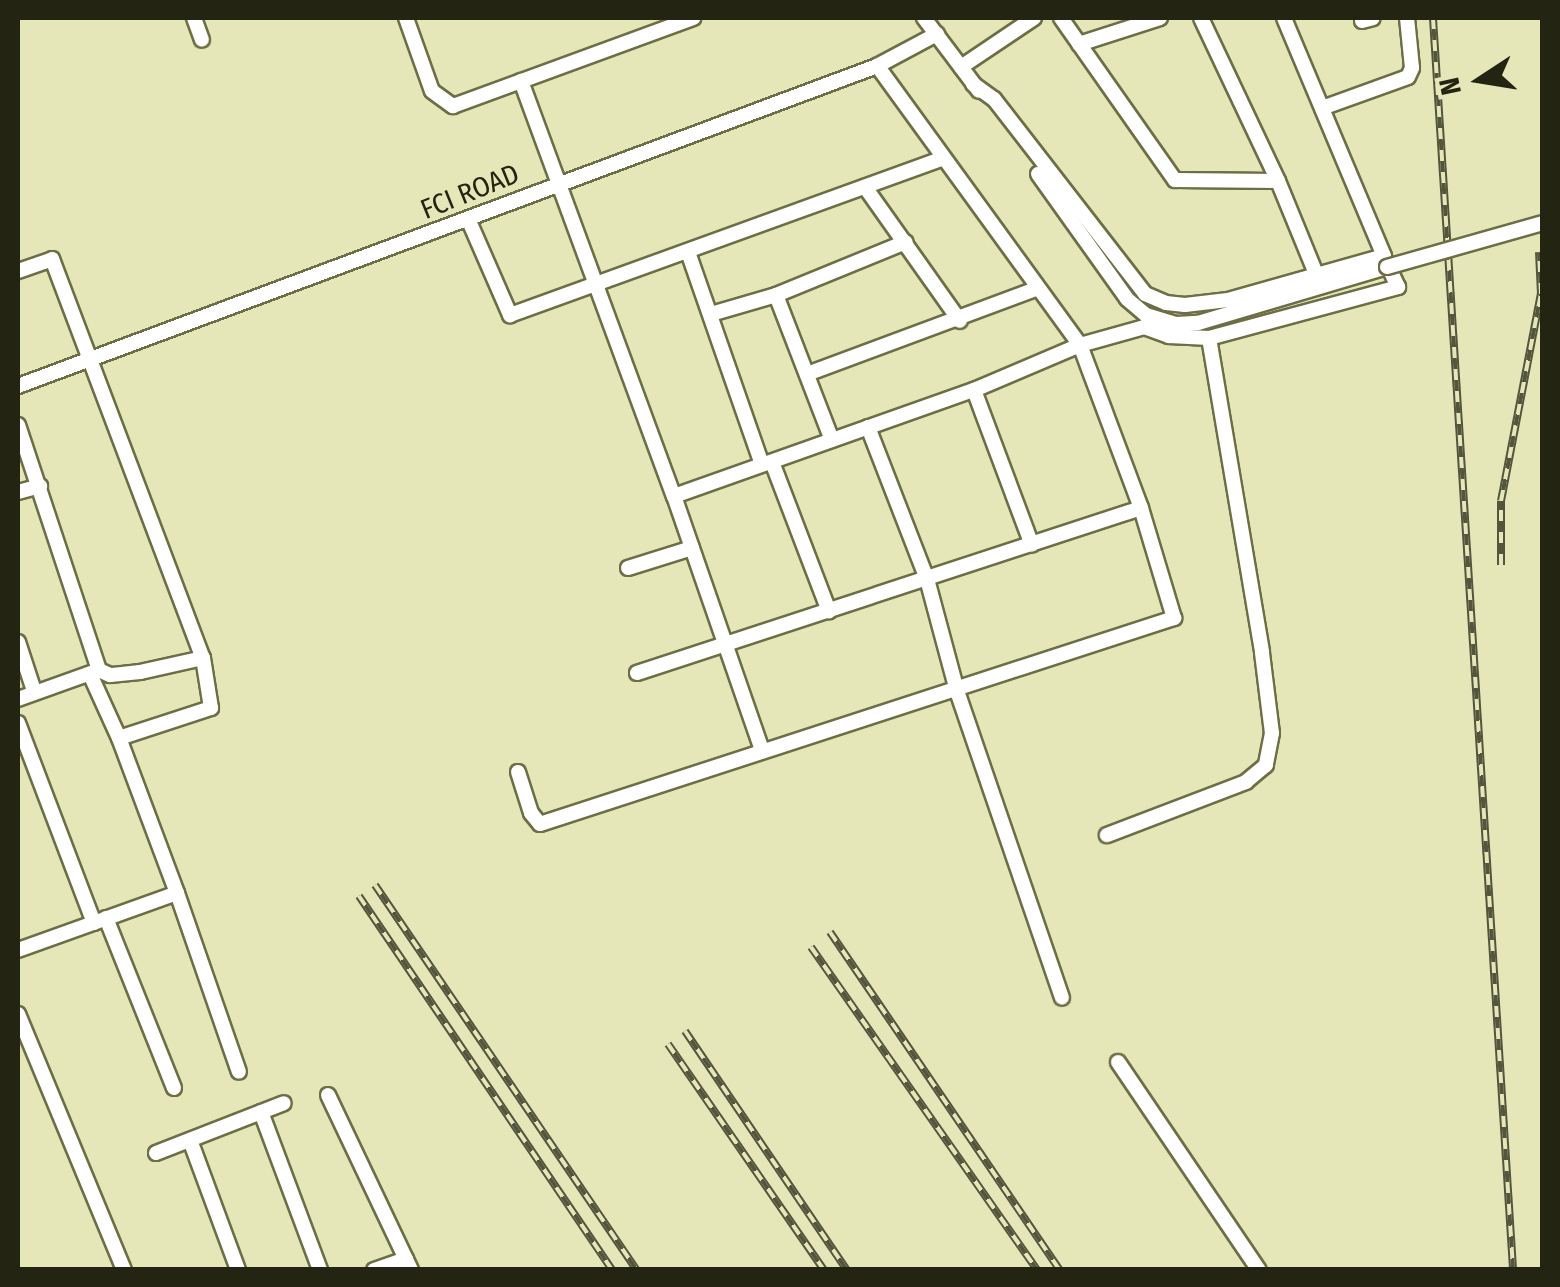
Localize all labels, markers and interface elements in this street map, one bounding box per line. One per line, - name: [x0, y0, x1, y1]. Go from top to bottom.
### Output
- north arrow: [1430, 30, 1530, 130]
- text: N: [1432, 75, 1468, 98]
- street label: FCI ROAD: [416, 157, 524, 227]

